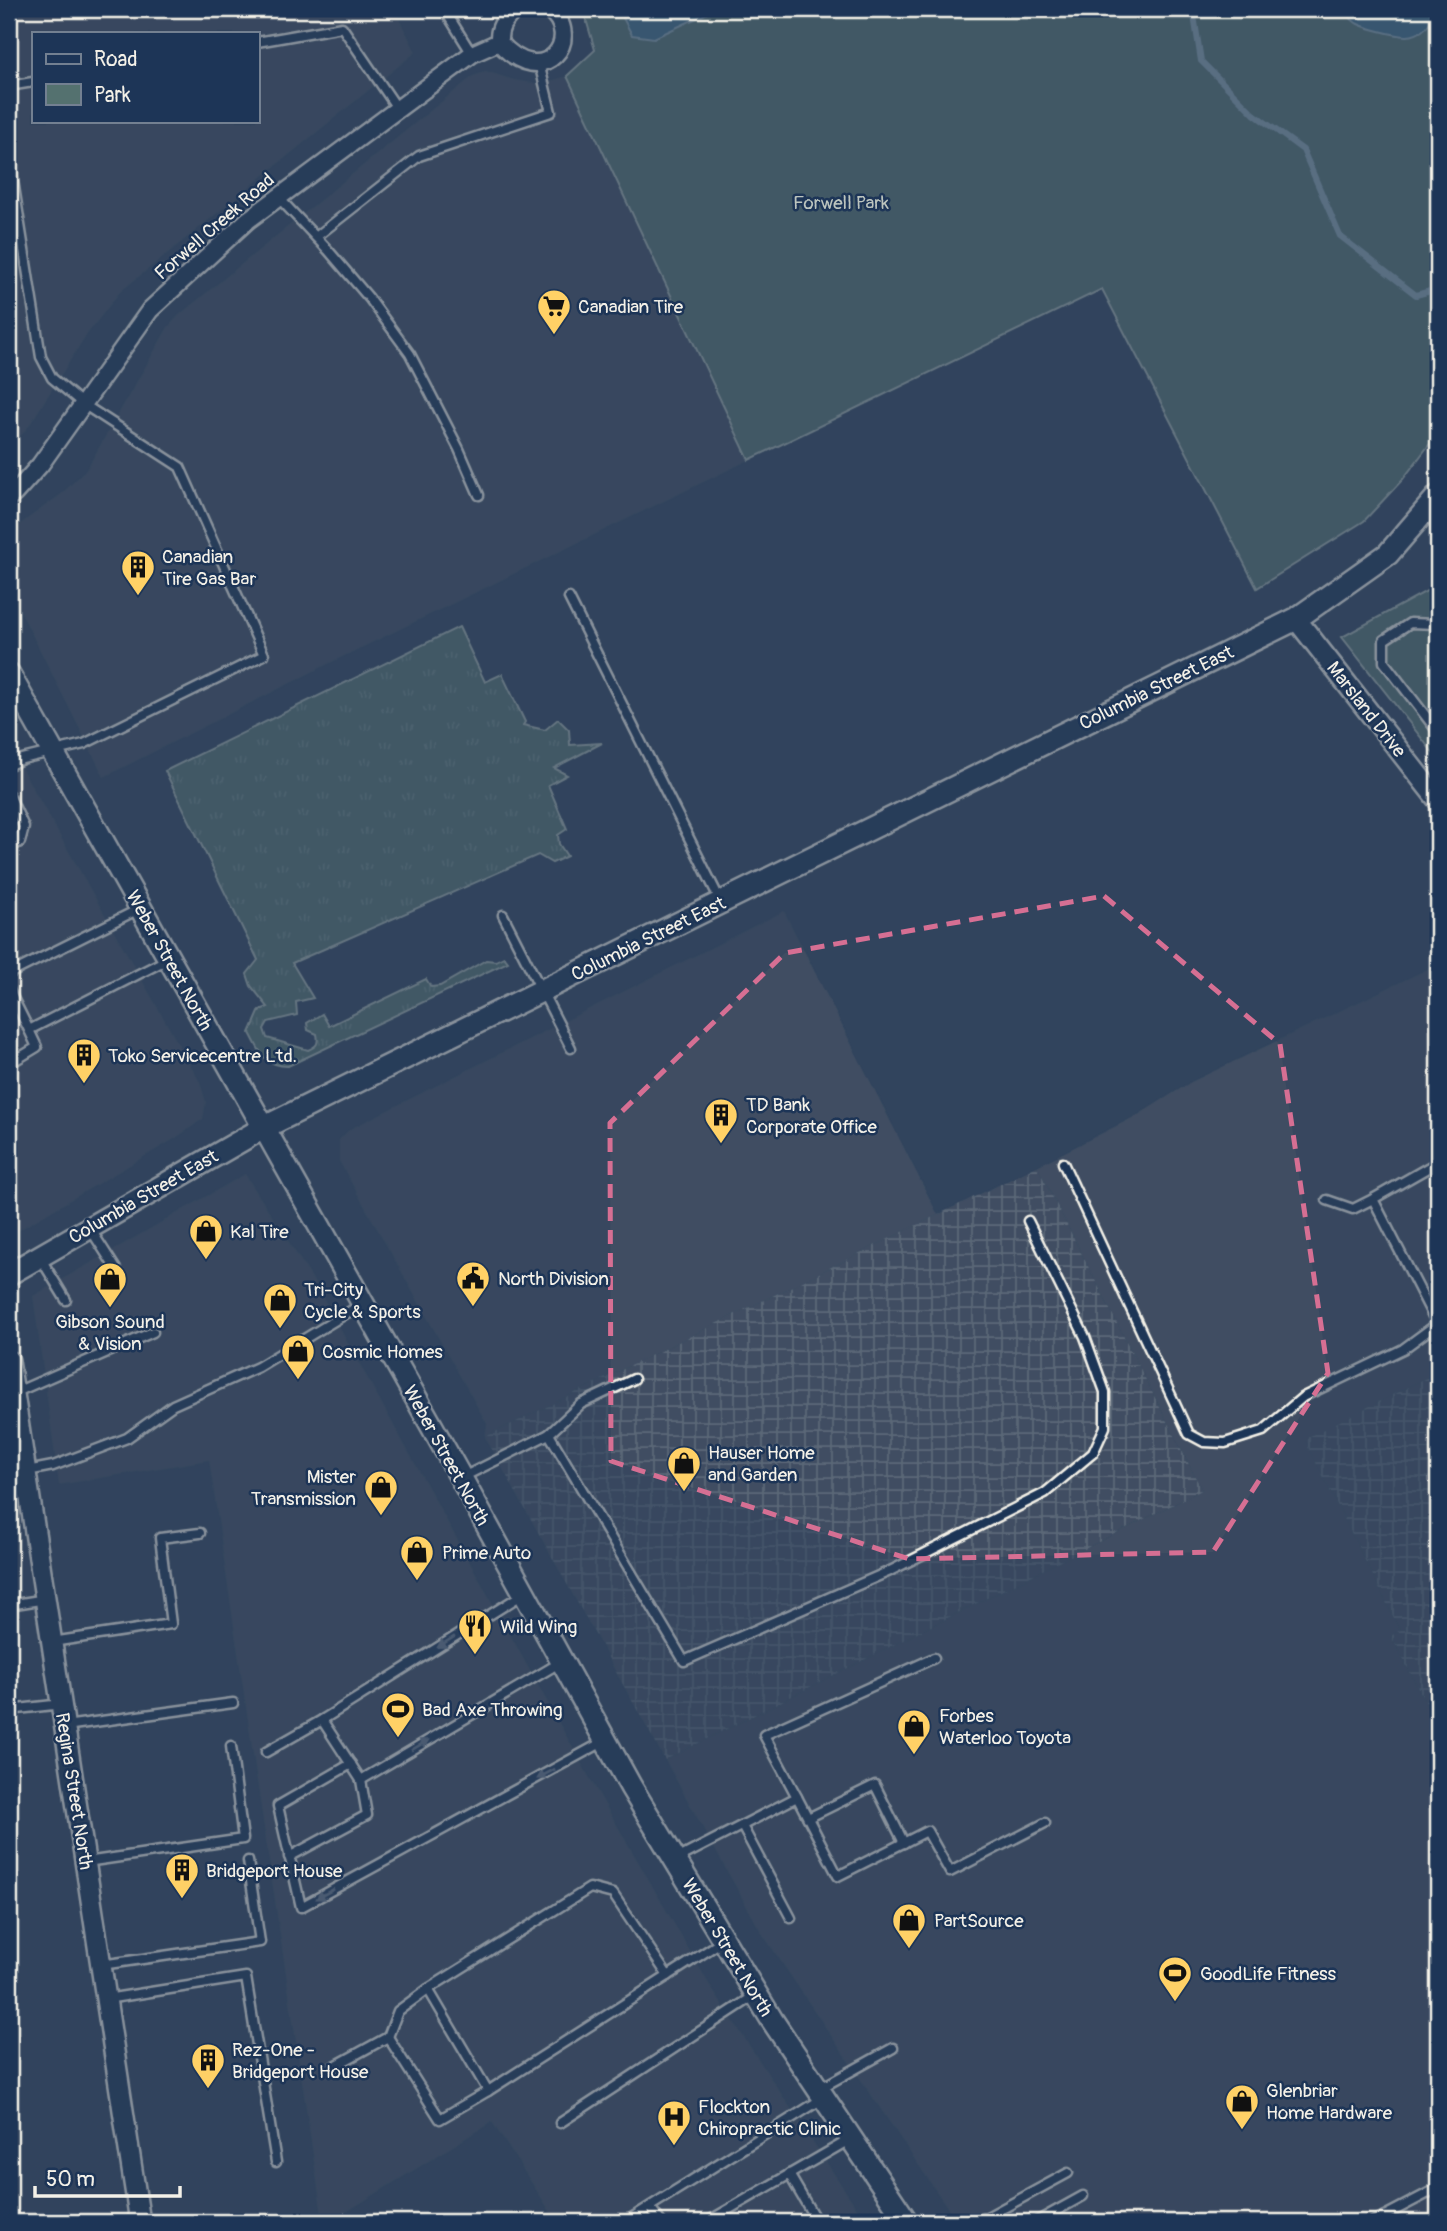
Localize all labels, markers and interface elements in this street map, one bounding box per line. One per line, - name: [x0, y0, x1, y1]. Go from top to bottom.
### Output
- legend: [32, 32, 259, 122]
- text: Road: [94, 46, 138, 73]
- text: Park: [94, 82, 131, 109]
- street label: Forwell Creek Road: [150, 168, 280, 285]
- park label: Forwell Park: [793, 191, 889, 215]
- supermarket icon: Canadian Tire: [535, 287, 573, 336]
- place label: Canadian Tire: [578, 295, 684, 319]
- place label: Canadian Tire Gas Bar: [162, 545, 256, 591]
- building icon: Canadian Tire Gas Bar: [119, 548, 157, 597]
- street label: Columbia Street East: [1075, 640, 1238, 736]
- street label: Marsland Drive: [1321, 657, 1412, 763]
- street label: Weber Street North: [121, 886, 218, 1035]
- street label: Columbia Street East: [567, 891, 730, 987]
- building icon: Toko Servicecentre Ltd.: [65, 1036, 103, 1085]
- place label: Toko Servicecentre Ltd.: [108, 1044, 297, 1068]
- place label: TD Bank Corporate Office: [746, 1093, 878, 1139]
- building icon: TD Bank Corporate Office: [702, 1096, 740, 1145]
- street label: Columbia Street East: [65, 1144, 223, 1249]
- shop icon: Kal Tire: [187, 1212, 225, 1261]
- place label: Kal Tire: [230, 1220, 289, 1244]
- public building icon: North Division: [454, 1259, 492, 1308]
- shop icon: Gibson Sound & Vision: [91, 1260, 129, 1309]
- place label: North Division: [498, 1267, 609, 1291]
- place label: Tri-City Cycle & Sports: [304, 1278, 421, 1324]
- shop icon: Tri-City Cycle & Sports: [261, 1281, 299, 1330]
- place label: Gibson Sound & Vision: [55, 1310, 165, 1356]
- shop icon: Cosmic Homes: [279, 1332, 317, 1381]
- place label: Cosmic Homes: [322, 1340, 443, 1364]
- street label: Weber Street North: [398, 1381, 495, 1530]
- place label: Hauser Home and Garden: [708, 1441, 815, 1487]
- shop icon: Hauser Home and Garden: [665, 1444, 703, 1493]
- place label: Mister Transmission: [251, 1465, 356, 1511]
- shop icon: Mister Transmission: [362, 1468, 400, 1517]
- shop icon: Prime Auto: [398, 1533, 436, 1582]
- place label: Prime Auto: [442, 1541, 531, 1565]
- restaurant icon: Wild Wing: [456, 1607, 494, 1656]
- place label: Wild Wing: [500, 1615, 577, 1639]
- one-way arrow: [436, 1636, 455, 1649]
- sports icon: Bad Axe Throwing: [379, 1690, 417, 1739]
- place label: Bad Axe Throwing: [422, 1698, 563, 1722]
- place label: Forbes Waterloo Toyota: [939, 1704, 1071, 1750]
- shop icon: Forbes Waterloo Toyota: [895, 1707, 933, 1756]
- street label: Regina Street North: [50, 1711, 98, 1872]
- one-way arrow: [410, 1739, 430, 1751]
- one-way arrow: [536, 1768, 556, 1780]
- building icon: Bridgeport House: [163, 1851, 201, 1900]
- place label: Bridgeport House: [206, 1859, 343, 1883]
- street label: Weber Street North: [676, 1874, 778, 2021]
- one-way arrow: [314, 1888, 334, 1900]
- shop icon: PartSource: [890, 1901, 928, 1950]
- place label: PartSource: [934, 1909, 1024, 1933]
- sports icon: GoodLife Fitness: [1156, 1954, 1194, 2003]
- place label: GoodLife Fitness: [1200, 1962, 1337, 1986]
- place label: Rez-One - Bridgeport House: [232, 2038, 369, 2084]
- building icon: Rez-One - Bridgeport House: [189, 2041, 227, 2090]
- place label: Glenbriar Home Hardware: [1266, 2079, 1393, 2125]
- shop icon: Glenbriar Home Hardware: [1223, 2082, 1261, 2131]
- place label: Flockton Chiropractic Clinic: [698, 2095, 842, 2141]
- hospital icon: Flockton Chiropractic Clinic: [655, 2098, 693, 2147]
- scale bar: [35, 2154, 180, 2198]
- text: 50 m: [46, 2166, 95, 2193]

